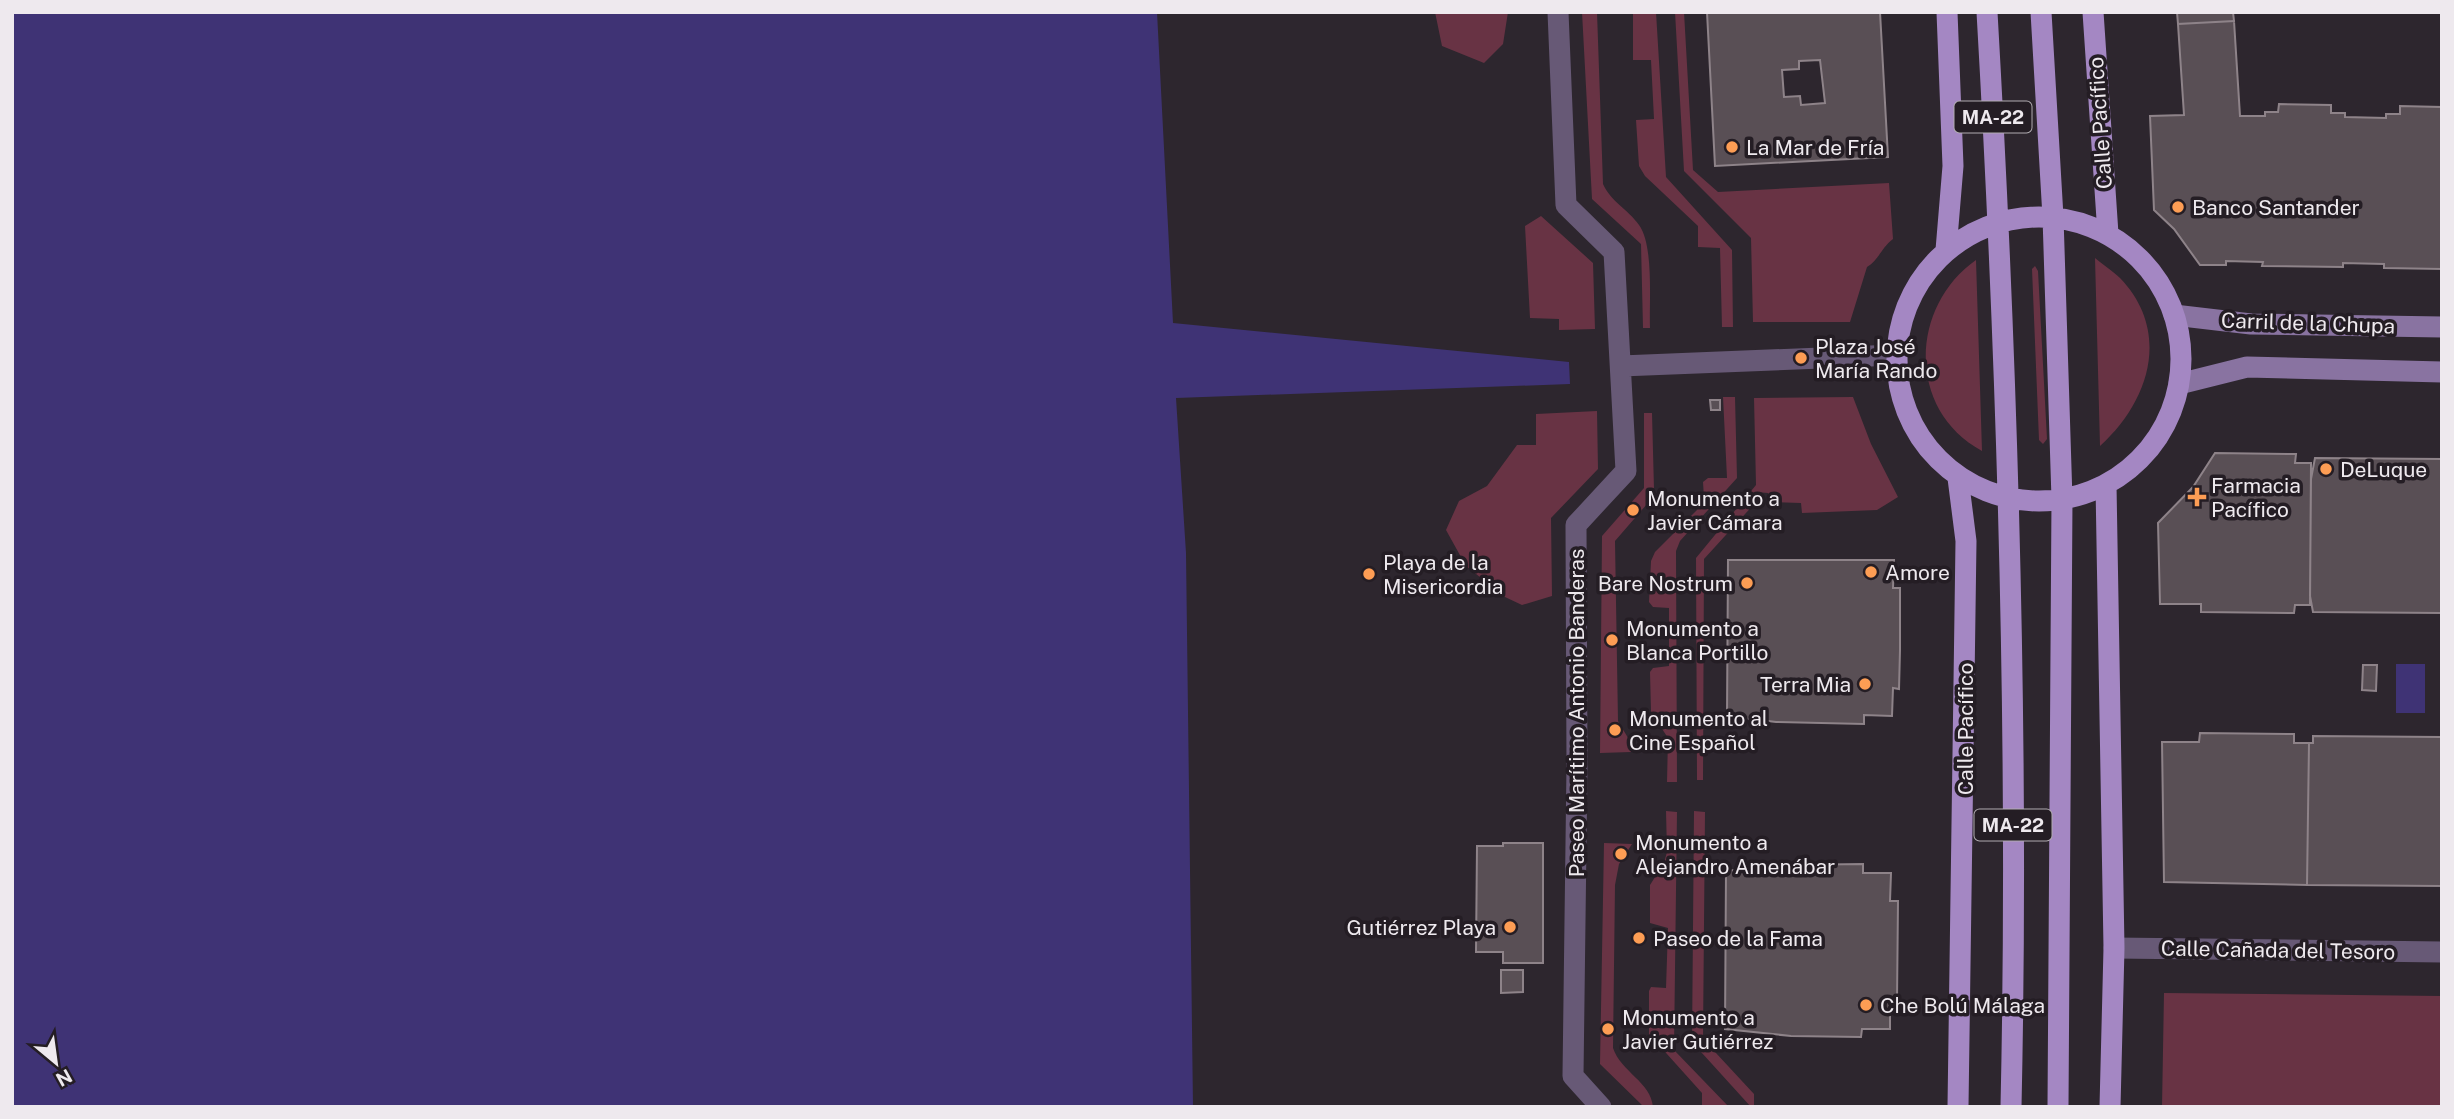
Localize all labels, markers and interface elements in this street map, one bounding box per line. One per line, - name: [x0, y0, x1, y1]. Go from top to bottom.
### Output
- street label: Calle Pacífico: [2083, 56, 2117, 190]
- road number: MA-22: [1954, 102, 2032, 132]
- place label: La Mar de Fría: [1746, 135, 1884, 160]
- marker: La Mar de Fría: [1724, 139, 1740, 155]
- place label: Banco Santander: [2192, 195, 2360, 220]
- marker: Banco Santander: [2170, 199, 2186, 215]
- street label: Carril de la Chupa: [2221, 307, 2395, 339]
- place label: Plaza José María Rando: [1815, 334, 1937, 383]
- marker: Plaza José María Rando: [1793, 350, 1809, 366]
- place label: DeLuque: [2340, 457, 2427, 482]
- marker: DeLuque: [2318, 461, 2334, 477]
- place label: Farmacia Pacífico: [2211, 473, 2301, 522]
- place label: Monumento a Javier Cámara: [1647, 486, 1783, 535]
- marker: Farmacia Pacífico: [2189, 489, 2205, 505]
- marker: Monumento a Javier Cámara: [1625, 502, 1641, 518]
- street label: Paseo Marítimo Antonio Banderas: [1564, 549, 1589, 877]
- place label: Playa de la Misericordia: [1383, 550, 1503, 599]
- place label: Amore: [1885, 560, 1950, 585]
- marker: Amore: [1863, 564, 1879, 580]
- marker: Playa de la Misericordia: [1361, 566, 1377, 582]
- place label: Bare Nostrum: [1598, 571, 1733, 596]
- marker: Bare Nostrum: [1739, 575, 1755, 591]
- place label: Monumento a Blanca Portillo: [1626, 616, 1768, 665]
- marker: Monumento a Blanca Portillo: [1604, 632, 1620, 648]
- street label: Calle Pacífico: [1953, 663, 1978, 795]
- place label: Terra Mia: [1760, 672, 1851, 697]
- marker: Terra Mia: [1857, 676, 1873, 692]
- place label: Monumento al Cine Español: [1629, 706, 1768, 755]
- marker: Monumento al Cine Español: [1607, 722, 1623, 738]
- road number: MA-22: [1974, 810, 2052, 840]
- place label: Monumento a Alejandro Amenábar: [1635, 830, 1835, 879]
- marker: Monumento a Alejandro Amenábar: [1613, 846, 1629, 862]
- place label: Gutiérrez Playa: [1347, 915, 1496, 940]
- marker: Gutiérrez Playa: [1502, 919, 1518, 935]
- place label: Paseo de la Fama: [1653, 926, 1823, 951]
- marker: Paseo de la Fama: [1631, 930, 1647, 946]
- street label: Calle Cañada del Tesoro: [2161, 935, 2395, 965]
- place label: Che Bolú Málaga: [1880, 993, 2045, 1018]
- marker: Che Bolú Málaga: [1858, 997, 1874, 1013]
- place label: Monumento a Javier Gutiérrez: [1622, 1005, 1773, 1054]
- marker: Monumento a Javier Gutiérrez: [1600, 1021, 1616, 1037]
- north arrow: [21, 1028, 91, 1098]
- text: N: [52, 1065, 76, 1091]

